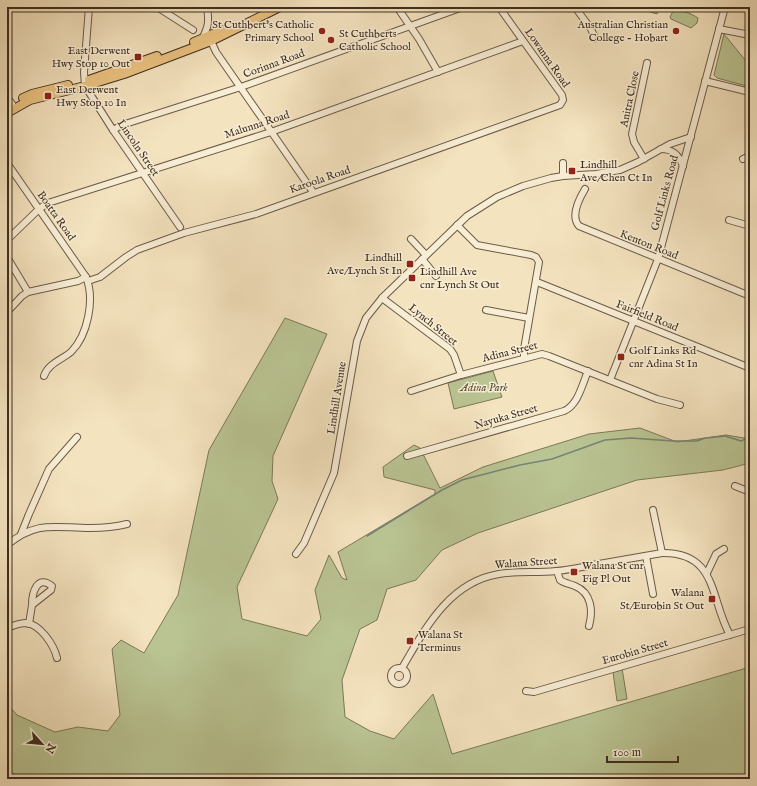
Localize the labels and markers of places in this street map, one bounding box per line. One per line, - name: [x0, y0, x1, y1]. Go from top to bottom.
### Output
- place label: St Cuthbert's Catholic Primary School: [212, 18, 314, 45]
- place label: Australian Christian College - Hobart: [577, 18, 668, 45]
- marker: St Cuthbert's Catholic Primary School: [317, 26, 327, 36]
- marker: Australian Christian College - Hobart: [671, 26, 681, 36]
- place label: St Cuthberts Catholic School: [339, 27, 411, 54]
- marker: St Cuthberts Catholic School: [326, 35, 336, 45]
- place label: East Derwent Hwy Stop 10 Out: [52, 44, 130, 71]
- marker: East Derwent Hwy Stop 10 Out: [133, 52, 143, 62]
- place label: East Derwent Hwy Stop 10 In: [56, 83, 126, 110]
- marker: East Derwent Hwy Stop 10 In: [43, 91, 53, 101]
- place label: Lindhill Ave/Chen Ct In: [579, 158, 653, 185]
- marker: Lindhill Ave/Chen Ct In: [567, 166, 577, 176]
- place label: Lindhill Ave/Lynch St In: [326, 251, 402, 278]
- marker: Lindhill Ave/Lynch St In: [405, 259, 415, 269]
- place label: Lindhill Ave cnr Lynch St Out: [420, 265, 500, 292]
- marker: Lindhill Ave cnr Lynch St Out: [407, 273, 417, 283]
- place label: Golf Links Rd cnr Adina St In: [629, 344, 698, 371]
- marker: Golf Links Rd cnr Adina St In: [616, 352, 626, 362]
- place label: Walana St cnr Fig Pl Out: [582, 559, 644, 586]
- marker: Walana St cnr Fig Pl Out: [569, 567, 579, 577]
- place label: Walana St/Eurobin St Out: [620, 586, 704, 613]
- marker: Walana St/Eurobin St Out: [707, 594, 717, 604]
- place label: Walana St Terminus: [418, 628, 463, 655]
- marker: Walana St Terminus: [405, 636, 415, 646]

